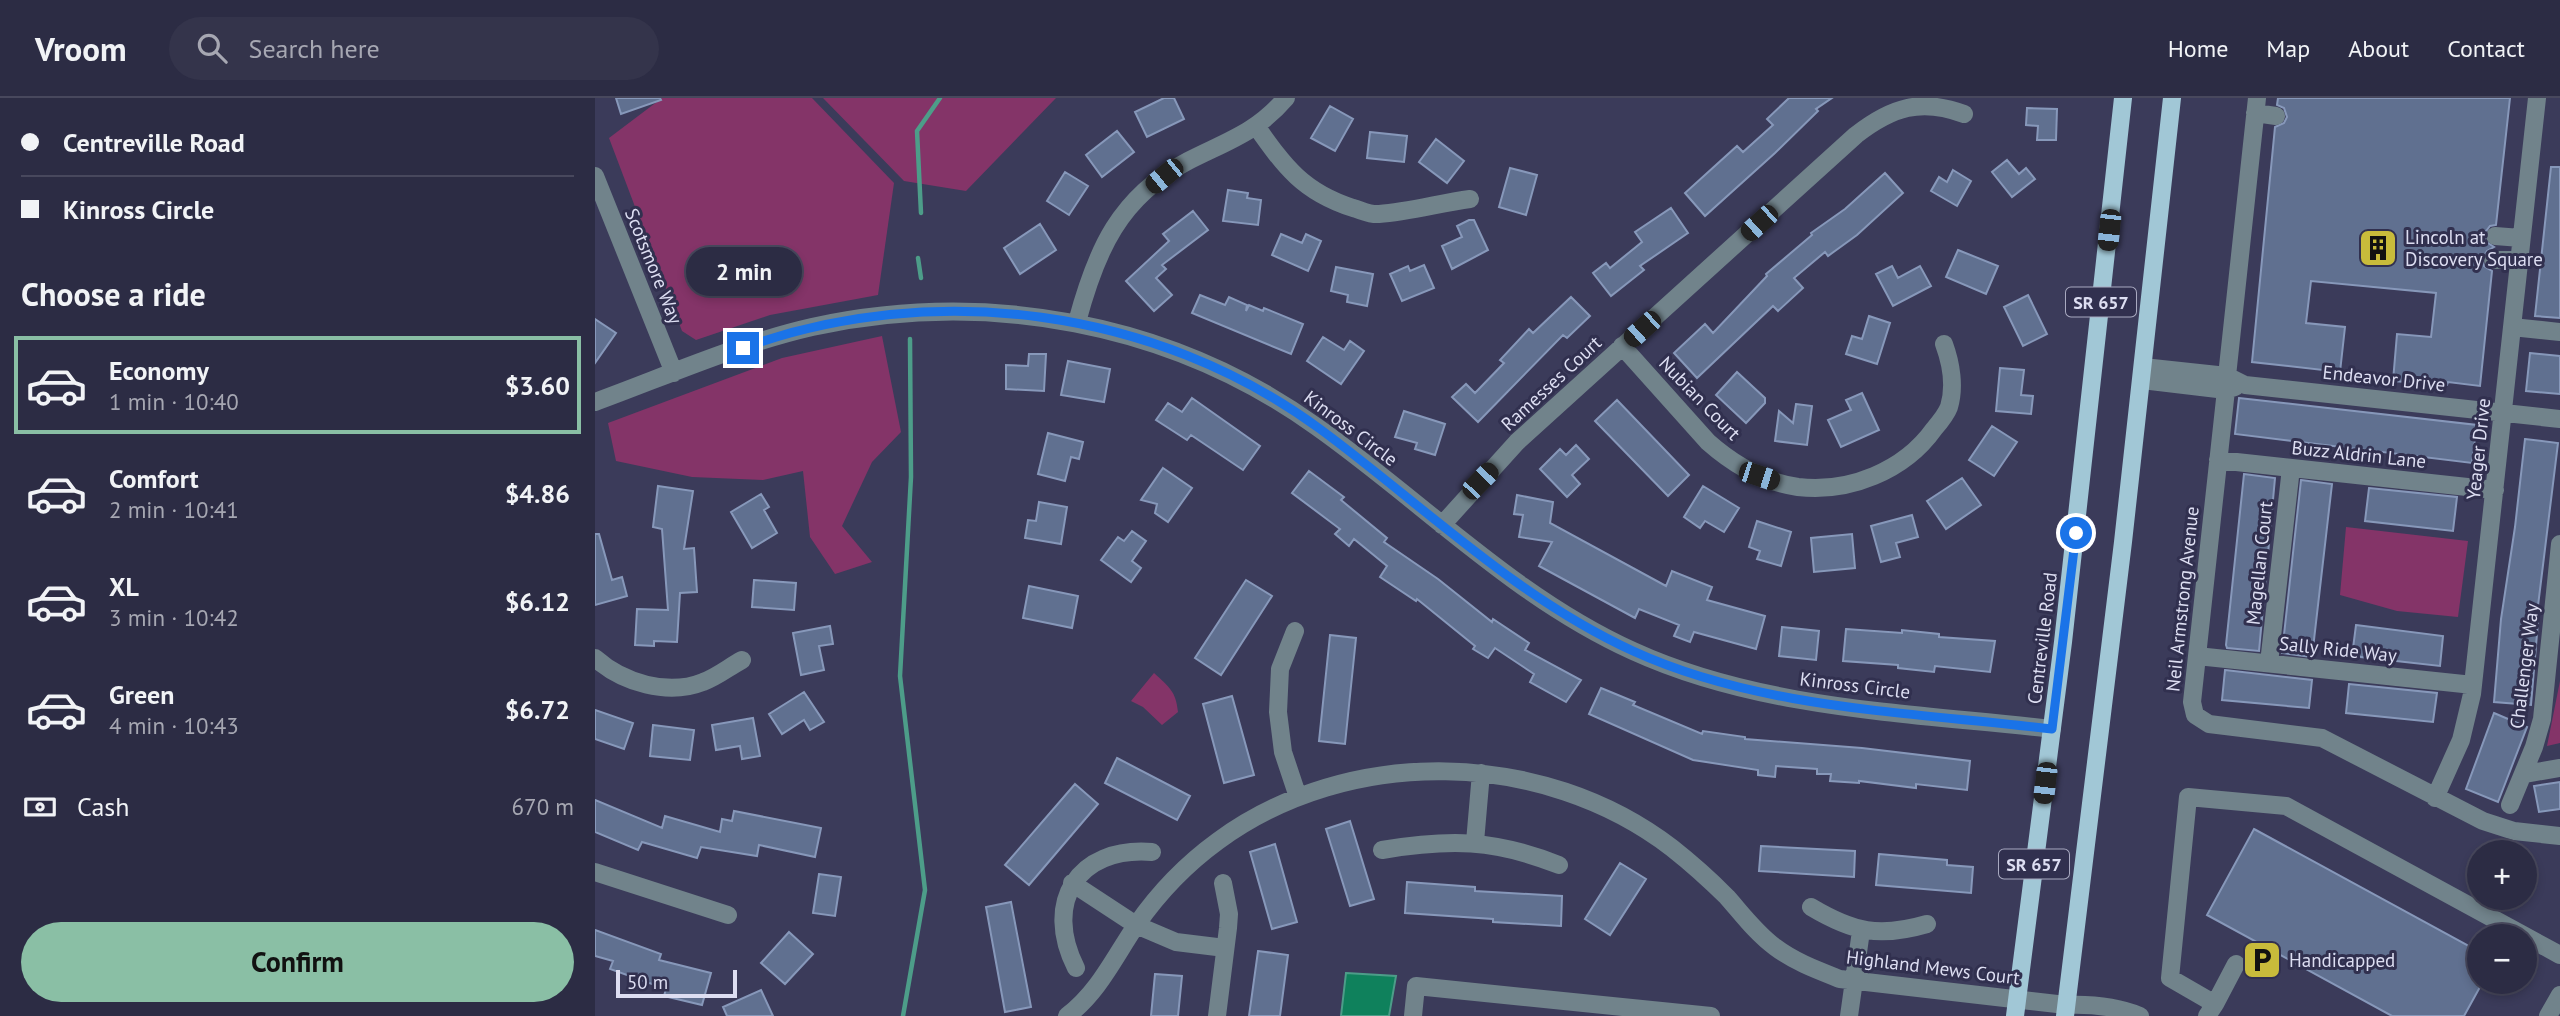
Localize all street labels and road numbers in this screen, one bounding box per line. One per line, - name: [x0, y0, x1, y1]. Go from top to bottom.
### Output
- street label: Scotsmore Way: [620, 205, 688, 327]
- road number: SR 657: [2066, 288, 2136, 316]
- street label: Ramesses Court: [1496, 330, 1607, 436]
- street label: Nubian Court: [1654, 351, 1746, 445]
- street label: Endeavor Drive: [2322, 360, 2446, 396]
- street label: Kinross Circle: [1299, 385, 1403, 471]
- street label: Yeager Drive: [2461, 397, 2495, 501]
- street label: Buzz Aldrin Lane: [2291, 435, 2427, 473]
- street label: Magellan Court: [2241, 499, 2277, 626]
- street label: Neil Armstrong Avenue: [2160, 505, 2204, 693]
- street label: Centreville Road: [2022, 571, 2062, 705]
- street label: Challenger Way: [2504, 602, 2544, 730]
- street label: Sally Ride Way: [2278, 631, 2398, 667]
- street label: Kinross Circle: [1798, 666, 1912, 704]
- road number: SR 657: [1999, 850, 2069, 878]
- street label: Highland Mews Court: [1845, 944, 2022, 990]

